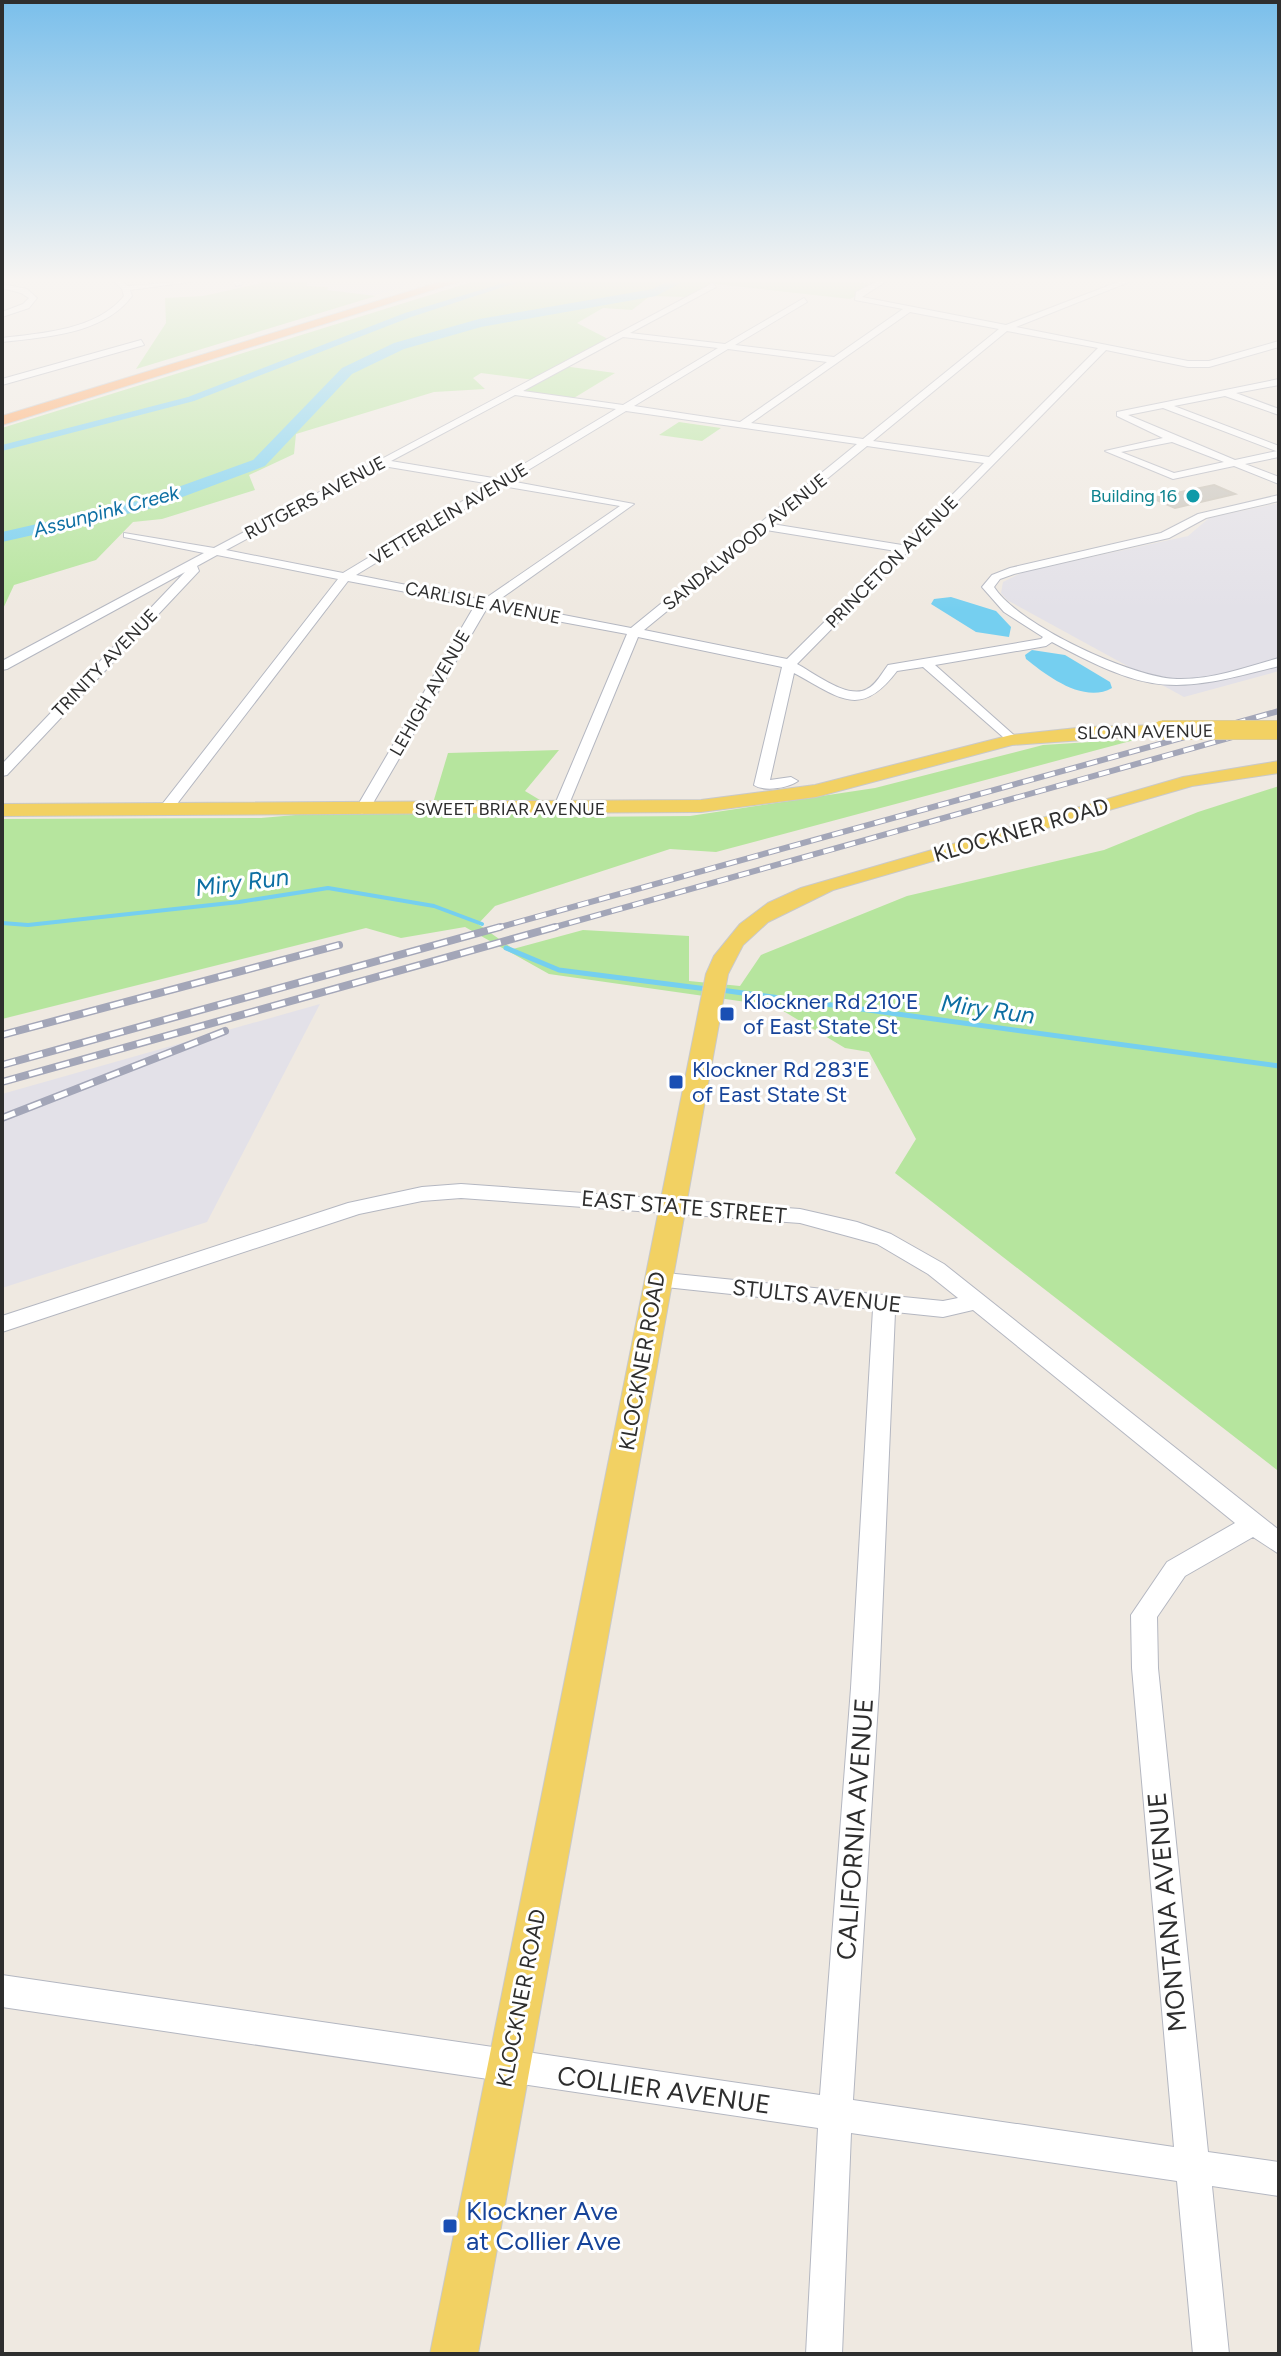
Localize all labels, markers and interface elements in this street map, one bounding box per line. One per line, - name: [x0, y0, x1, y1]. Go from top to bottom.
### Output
- street label: RUTGERS AVENUE: [241, 452, 389, 544]
- street label: VETTERLEIN AVENUE: [366, 458, 532, 570]
- street label: SANDALWOOD AVENUE: [658, 469, 832, 615]
- water label: Assunpink Creek: [30, 480, 183, 542]
- place label: Building 16: [1090, 485, 1177, 507]
- marker: Building 16: [1184, 487, 1202, 505]
- street label: PRINCETON AVENUE: [821, 491, 963, 633]
- street label: CARLISLE AVENUE: [403, 577, 563, 629]
- street label: TRINITY AVENUE: [48, 604, 162, 722]
- street label: LEHIGH AVENUE: [385, 626, 475, 760]
- street label: SLOAN AVENUE: [1077, 720, 1213, 744]
- street label: KLOCKNER ROAD: [930, 792, 1112, 868]
- street label: SWEET BRIAR AVENUE: [415, 798, 605, 820]
- water label: Miry Run: [193, 862, 291, 902]
- place label: Klockner Rd 210'E of East State St: [743, 988, 919, 1040]
- water label: Miry Run: [939, 988, 1037, 1030]
- marker: Klockner Rd 210'E of East State St: [718, 1005, 736, 1023]
- place label: Klockner Rd 283'E of East State St: [692, 1056, 870, 1108]
- marker: Klockner Rd 283'E of East State St: [667, 1073, 685, 1091]
- street label: EAST STATE STREET: [580, 1185, 788, 1229]
- street label: KLOCKNER ROAD: [613, 1270, 671, 1452]
- street label: STULTS AVENUE: [731, 1274, 903, 1318]
- street label: CALIFORNIA AVENUE: [830, 1697, 880, 1961]
- street label: MONTANA AVENUE: [1141, 1791, 1193, 2033]
- street label: KLOCKNER ROAD: [490, 1907, 552, 2089]
- street label: COLLIER AVENUE: [555, 2059, 773, 2121]
- place label: Klockner Ave at Collier Ave: [466, 2195, 621, 2257]
- marker: Klockner Ave at Collier Ave: [441, 2217, 459, 2235]

